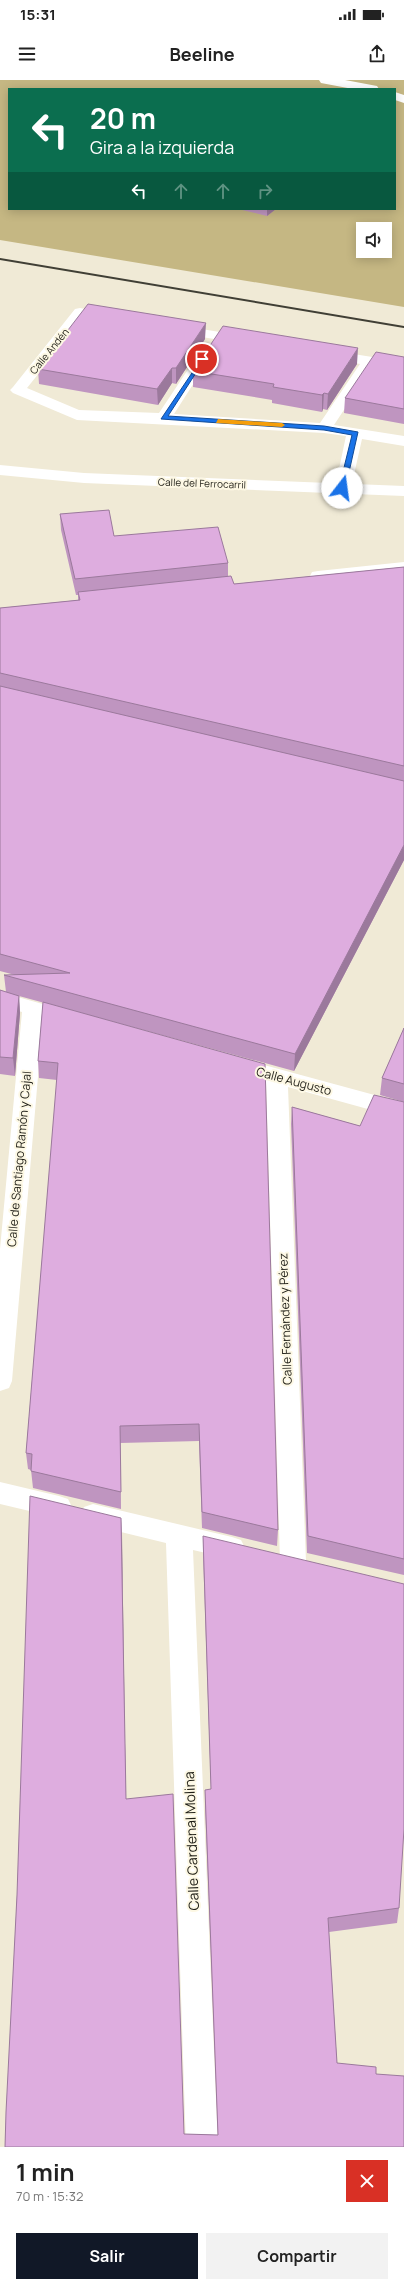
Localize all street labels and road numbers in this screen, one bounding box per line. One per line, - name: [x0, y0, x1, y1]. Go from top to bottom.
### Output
- street label: Calle Andén: [26, 325, 72, 377]
- street label: Calle del Ferrocarril: [158, 474, 246, 492]
- street label: Calle Augusto: [255, 1063, 333, 1099]
- street label: Calle de Santiago Ramón y Cajal: [3, 1070, 35, 1248]
- street label: Calle Fernández y Pérez: [274, 1253, 296, 1385]
- street label: Calle Cardenal Molina: [179, 1771, 203, 1911]

